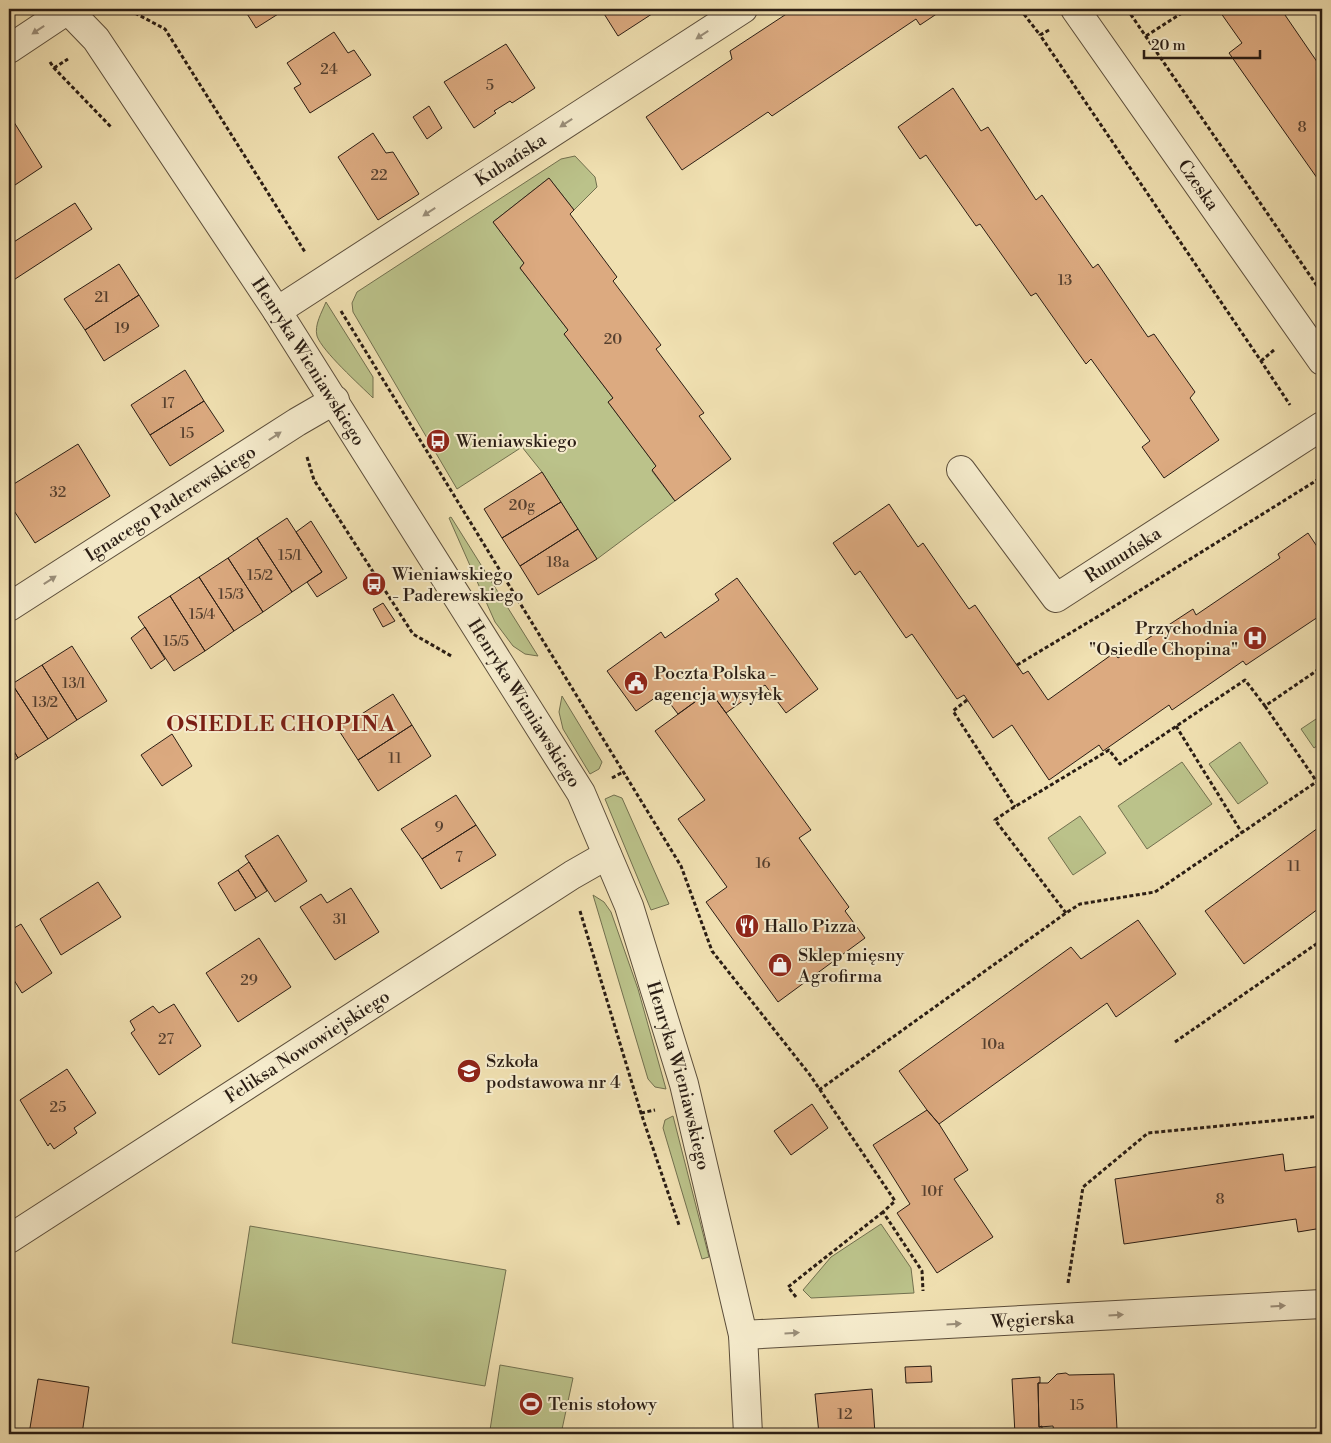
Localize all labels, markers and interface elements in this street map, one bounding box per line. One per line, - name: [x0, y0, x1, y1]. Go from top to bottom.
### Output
- one-way arrow: [32, 25, 45, 35]
- scale bar: [1144, 28, 1260, 60]
- one-way arrow: [696, 31, 709, 40]
- text: 20 m: [1151, 36, 1186, 55]
- house number: 24: [320, 60, 338, 79]
- house number: 5: [486, 76, 494, 95]
- house number: 8: [1297, 118, 1307, 137]
- one-way arrow: [559, 119, 572, 128]
- street label: Kubańska: [470, 128, 551, 192]
- street label: Czeska: [1172, 155, 1224, 216]
- house number: 22: [370, 166, 388, 185]
- one-way arrow: [423, 207, 436, 217]
- house number: 13: [1058, 271, 1072, 290]
- street label: Henryka Wieniawskiego: [246, 273, 370, 450]
- house number: 21: [94, 288, 110, 307]
- house number: 19: [114, 319, 130, 338]
- house number: 20: [604, 330, 622, 349]
- house number: 17: [161, 394, 175, 413]
- house number: 15: [180, 424, 194, 443]
- bus stop icon: Wieniawskiego: [425, 428, 451, 454]
- place label: Wieniawskiego: [455, 430, 577, 453]
- one-way arrow: [269, 431, 282, 441]
- street label: Ignacego Paderewskiego: [81, 440, 260, 567]
- house number: 32: [50, 483, 66, 502]
- house number: 20g: [509, 496, 535, 515]
- street label: Rumuńska: [1081, 522, 1166, 588]
- house number: 15/1: [278, 546, 303, 565]
- house number: 18a: [547, 553, 570, 572]
- place label: Wieniawskiego - Paderewskiego: [391, 563, 524, 607]
- house number: 15/2: [247, 566, 273, 585]
- bus stop icon: Wieniawskiego - Paderewskiego: [361, 571, 387, 597]
- one-way arrow: [43, 576, 56, 585]
- house number: 15/3: [218, 585, 244, 604]
- house number: 15/4: [189, 605, 215, 624]
- street label: Henryka Wieniawskiego: [462, 615, 586, 792]
- place label: Przychodnia "Osiedle Chopina": [1089, 617, 1239, 661]
- hospital icon: Przychodnia "Osiedle Chopina": [1242, 625, 1268, 651]
- house number: 15/5: [163, 632, 189, 651]
- place label: Poczta Polska - agencja wysyłek: [654, 662, 783, 706]
- public building icon: Poczta Polska - agencja wysyłek: [623, 670, 649, 696]
- house number: 13/1: [62, 674, 87, 693]
- house number: 13/2: [32, 693, 58, 712]
- district label: OSIEDLE CHOPINA: [166, 711, 396, 738]
- house number: 11: [388, 749, 402, 768]
- house number: 9: [434, 818, 444, 837]
- house number: 7: [455, 848, 463, 867]
- house number: 16: [755, 854, 771, 873]
- house number: 11: [1287, 857, 1301, 876]
- house number: 31: [333, 910, 348, 929]
- restaurant icon: Hallo Pizza: [734, 913, 760, 939]
- place label: Hallo Pizza: [764, 915, 858, 938]
- place label: Sklep mięsny Agrofirma: [797, 944, 905, 988]
- shop icon: Sklep mięsny Agrofirma: [767, 952, 793, 978]
- house number: 29: [240, 971, 258, 990]
- street label: Henryka Wieniawskiego: [641, 979, 715, 1173]
- street label: Feliksa Nowowiejskiego: [221, 985, 394, 1108]
- house number: 27: [158, 1030, 174, 1049]
- house number: 10a: [981, 1035, 1005, 1054]
- place label: Szkoła podstawowa nr 4: [486, 1050, 621, 1094]
- school or university icon: Szkoła podstawowa nr 4: [456, 1058, 482, 1084]
- house number: 25: [50, 1098, 66, 1117]
- house number: 10f: [921, 1182, 943, 1201]
- house number: 8: [1215, 1190, 1225, 1209]
- one-way arrow: [1271, 1301, 1287, 1309]
- street label: Węgierska: [989, 1306, 1076, 1334]
- one-way arrow: [1108, 1310, 1124, 1318]
- one-way arrow: [946, 1319, 962, 1327]
- one-way arrow: [784, 1329, 800, 1337]
- sports icon: Tenis stołowy: [518, 1391, 544, 1417]
- place label: Tenis stołowy: [548, 1393, 657, 1416]
- house number: 15: [1070, 1396, 1084, 1415]
- house number: 12: [837, 1405, 853, 1424]

